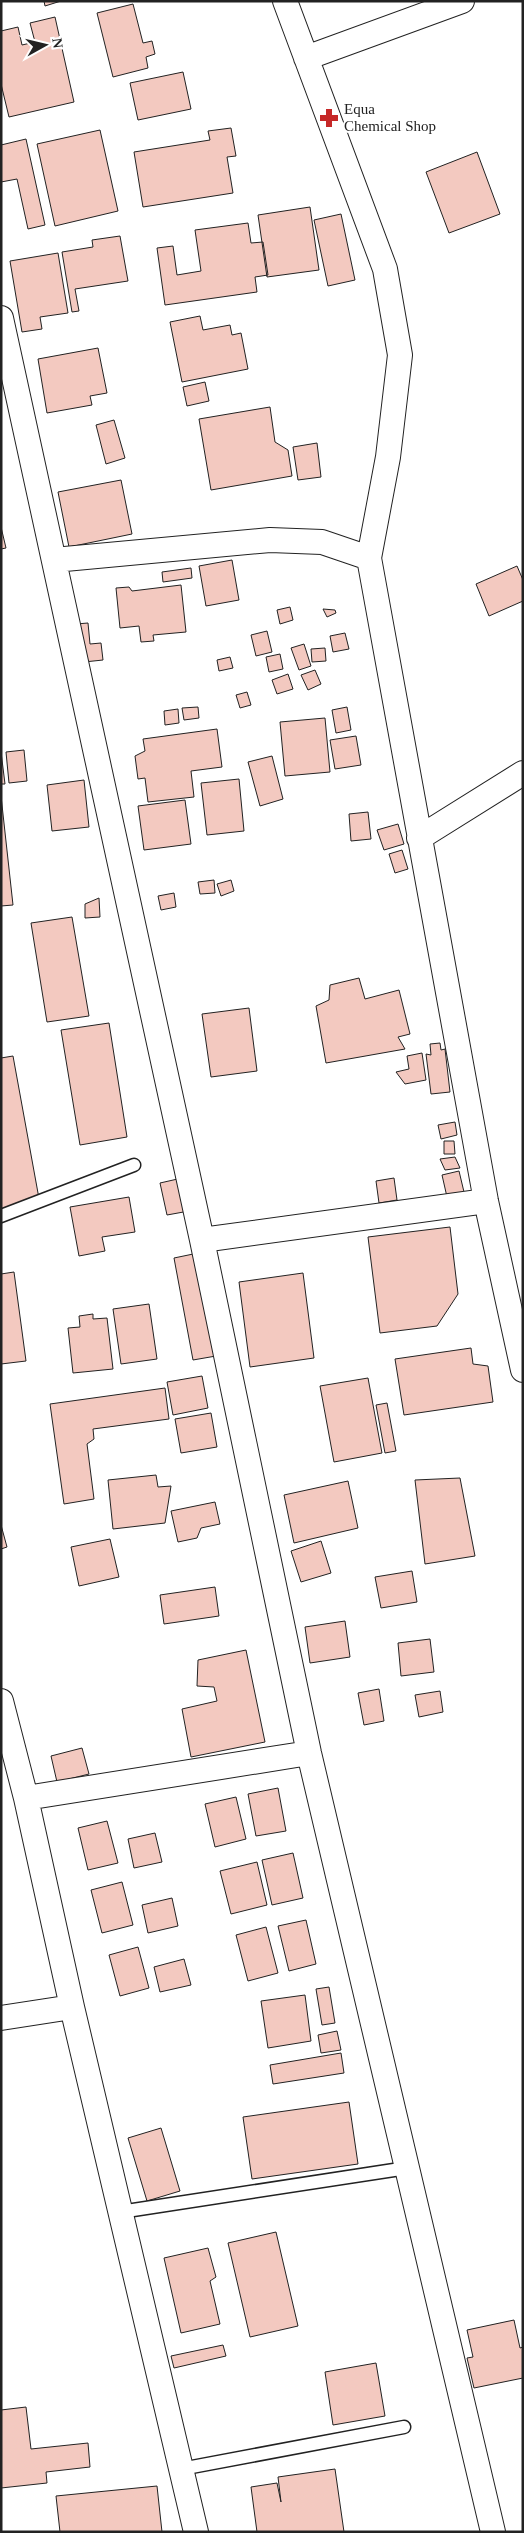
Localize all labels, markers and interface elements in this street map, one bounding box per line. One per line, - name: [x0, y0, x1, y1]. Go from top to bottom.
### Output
- north arrow: [20, 20, 70, 70]
- text: N: [49, 37, 66, 49]
- place label: Equa Chemical Shop: [344, 101, 436, 134]
- pharmacy icon: Equa Chemical Shop: [318, 107, 340, 129]

